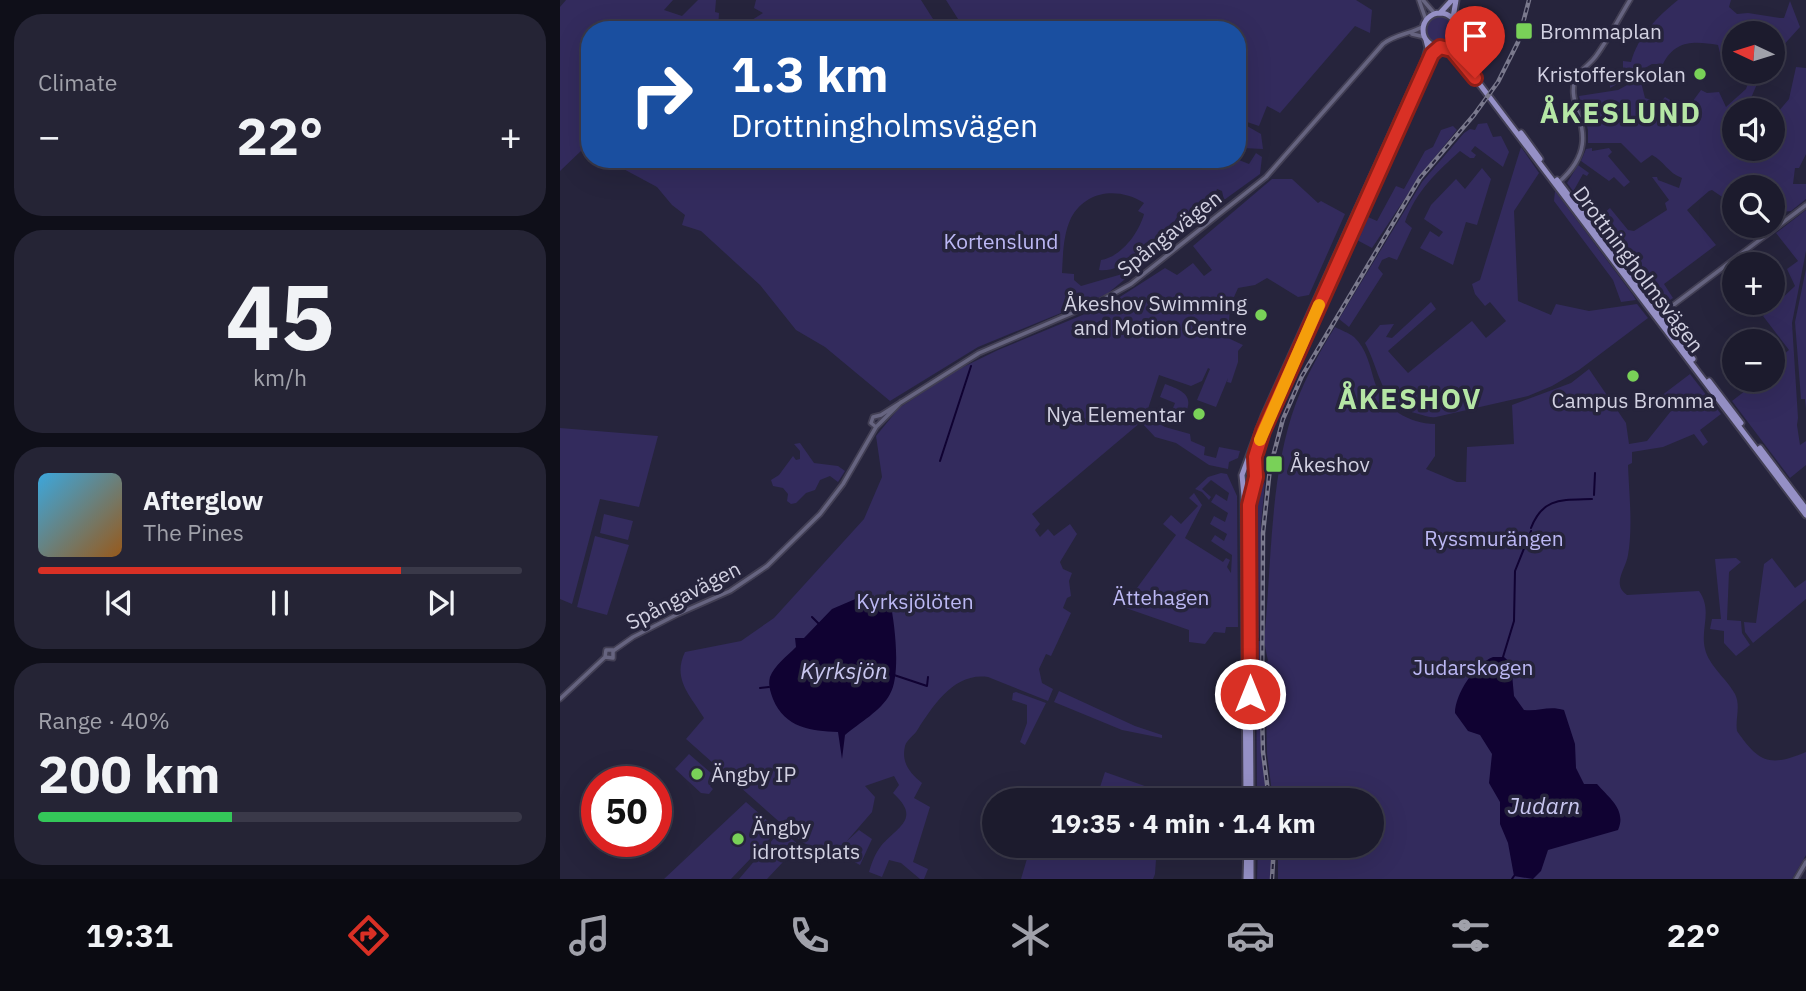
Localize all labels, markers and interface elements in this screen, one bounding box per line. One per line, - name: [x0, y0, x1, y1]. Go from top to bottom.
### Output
- pin: [1445, 6, 1505, 78]
- icon: arrive: [1456, 17, 1494, 55]
- place label: Brommaplan: [1540, 17, 1662, 45]
- marker: Brommaplan: [1514, 21, 1534, 41]
- north arrow: [1722, 21, 1785, 84]
- map controls: [1722, 21, 1785, 392]
- text: 1.3 km: [731, 42, 889, 105]
- icon: right: [616, 49, 707, 140]
- place label: Kristofferskolan: [1537, 60, 1686, 88]
- marker: Kristofferskolan: [1692, 66, 1708, 82]
- text: Climate: [38, 67, 117, 97]
- district label: ÅKESLUND: [1540, 94, 1702, 131]
- button: sound: [1722, 98, 1785, 161]
- text: 22°: [237, 102, 323, 169]
- text: Drottningholmsvägen: [731, 104, 1038, 146]
- text: −: [38, 111, 61, 160]
- text: +: [499, 111, 522, 160]
- button: search: [1722, 175, 1785, 238]
- street label: Drottningholmsvägen: [1567, 180, 1711, 358]
- street label: Spångavägen: [1111, 183, 1227, 283]
- park label: Kortenslund: [943, 227, 1059, 255]
- button: +: [1722, 252, 1785, 315]
- text: 45: [225, 257, 335, 375]
- place label: Åkeshov Swimming and Motion Centre: [1064, 289, 1247, 341]
- marker: Åkeshov Swimming and Motion Centre: [1253, 307, 1269, 323]
- button: −: [1722, 329, 1785, 392]
- text: km/h: [253, 362, 307, 392]
- marker: Campus Bromma: [1625, 368, 1641, 384]
- district label: ÅKESHOV: [1338, 380, 1482, 417]
- place label: Campus Bromma: [1552, 386, 1714, 414]
- place label: Nya Elementar: [1046, 400, 1185, 428]
- marker: Nya Elementar: [1191, 406, 1207, 422]
- place label: Åkeshov: [1290, 450, 1370, 478]
- marker: Åkeshov: [1264, 454, 1284, 474]
- text: Afterglow: [143, 483, 263, 517]
- text: The Pines: [143, 517, 244, 547]
- park label: Ryssmurängen: [1424, 524, 1564, 552]
- street label: Spångavägen: [621, 554, 745, 636]
- park label: Ättehagen: [1113, 583, 1209, 611]
- icon: previous: [100, 584, 138, 622]
- icon: pause: [261, 584, 299, 622]
- icon: next: [422, 584, 460, 622]
- park label: Kyrksjölöten: [856, 587, 974, 615]
- park label: Judarskogen: [1413, 653, 1533, 681]
- water label: Kyrksjön: [800, 655, 888, 685]
- position arrow: [1213, 657, 1287, 731]
- text: Range · 40%: [38, 705, 170, 735]
- text: 200 km: [38, 740, 220, 807]
- place label: Ängby IP: [711, 760, 796, 788]
- speed limit sign: 50: [581, 766, 672, 857]
- marker: Ängby IP: [689, 766, 705, 782]
- water label: Judarn: [1508, 790, 1580, 820]
- text: 19:35 · 4 min · 1.4 km: [1050, 806, 1316, 840]
- place label: Ängby idrottsplats: [752, 813, 860, 865]
- marker: Ängby idrottsplats: [730, 831, 746, 847]
- icon: directions: [344, 911, 393, 960]
- icon: music: [565, 911, 614, 960]
- icon: phone: [785, 911, 834, 960]
- icon: climate: [1006, 911, 1055, 960]
- icon: car: [1226, 911, 1275, 960]
- icon: filters: [1446, 911, 1495, 960]
- text: 19:31: [86, 914, 173, 956]
- text: 22°: [1667, 914, 1720, 956]

